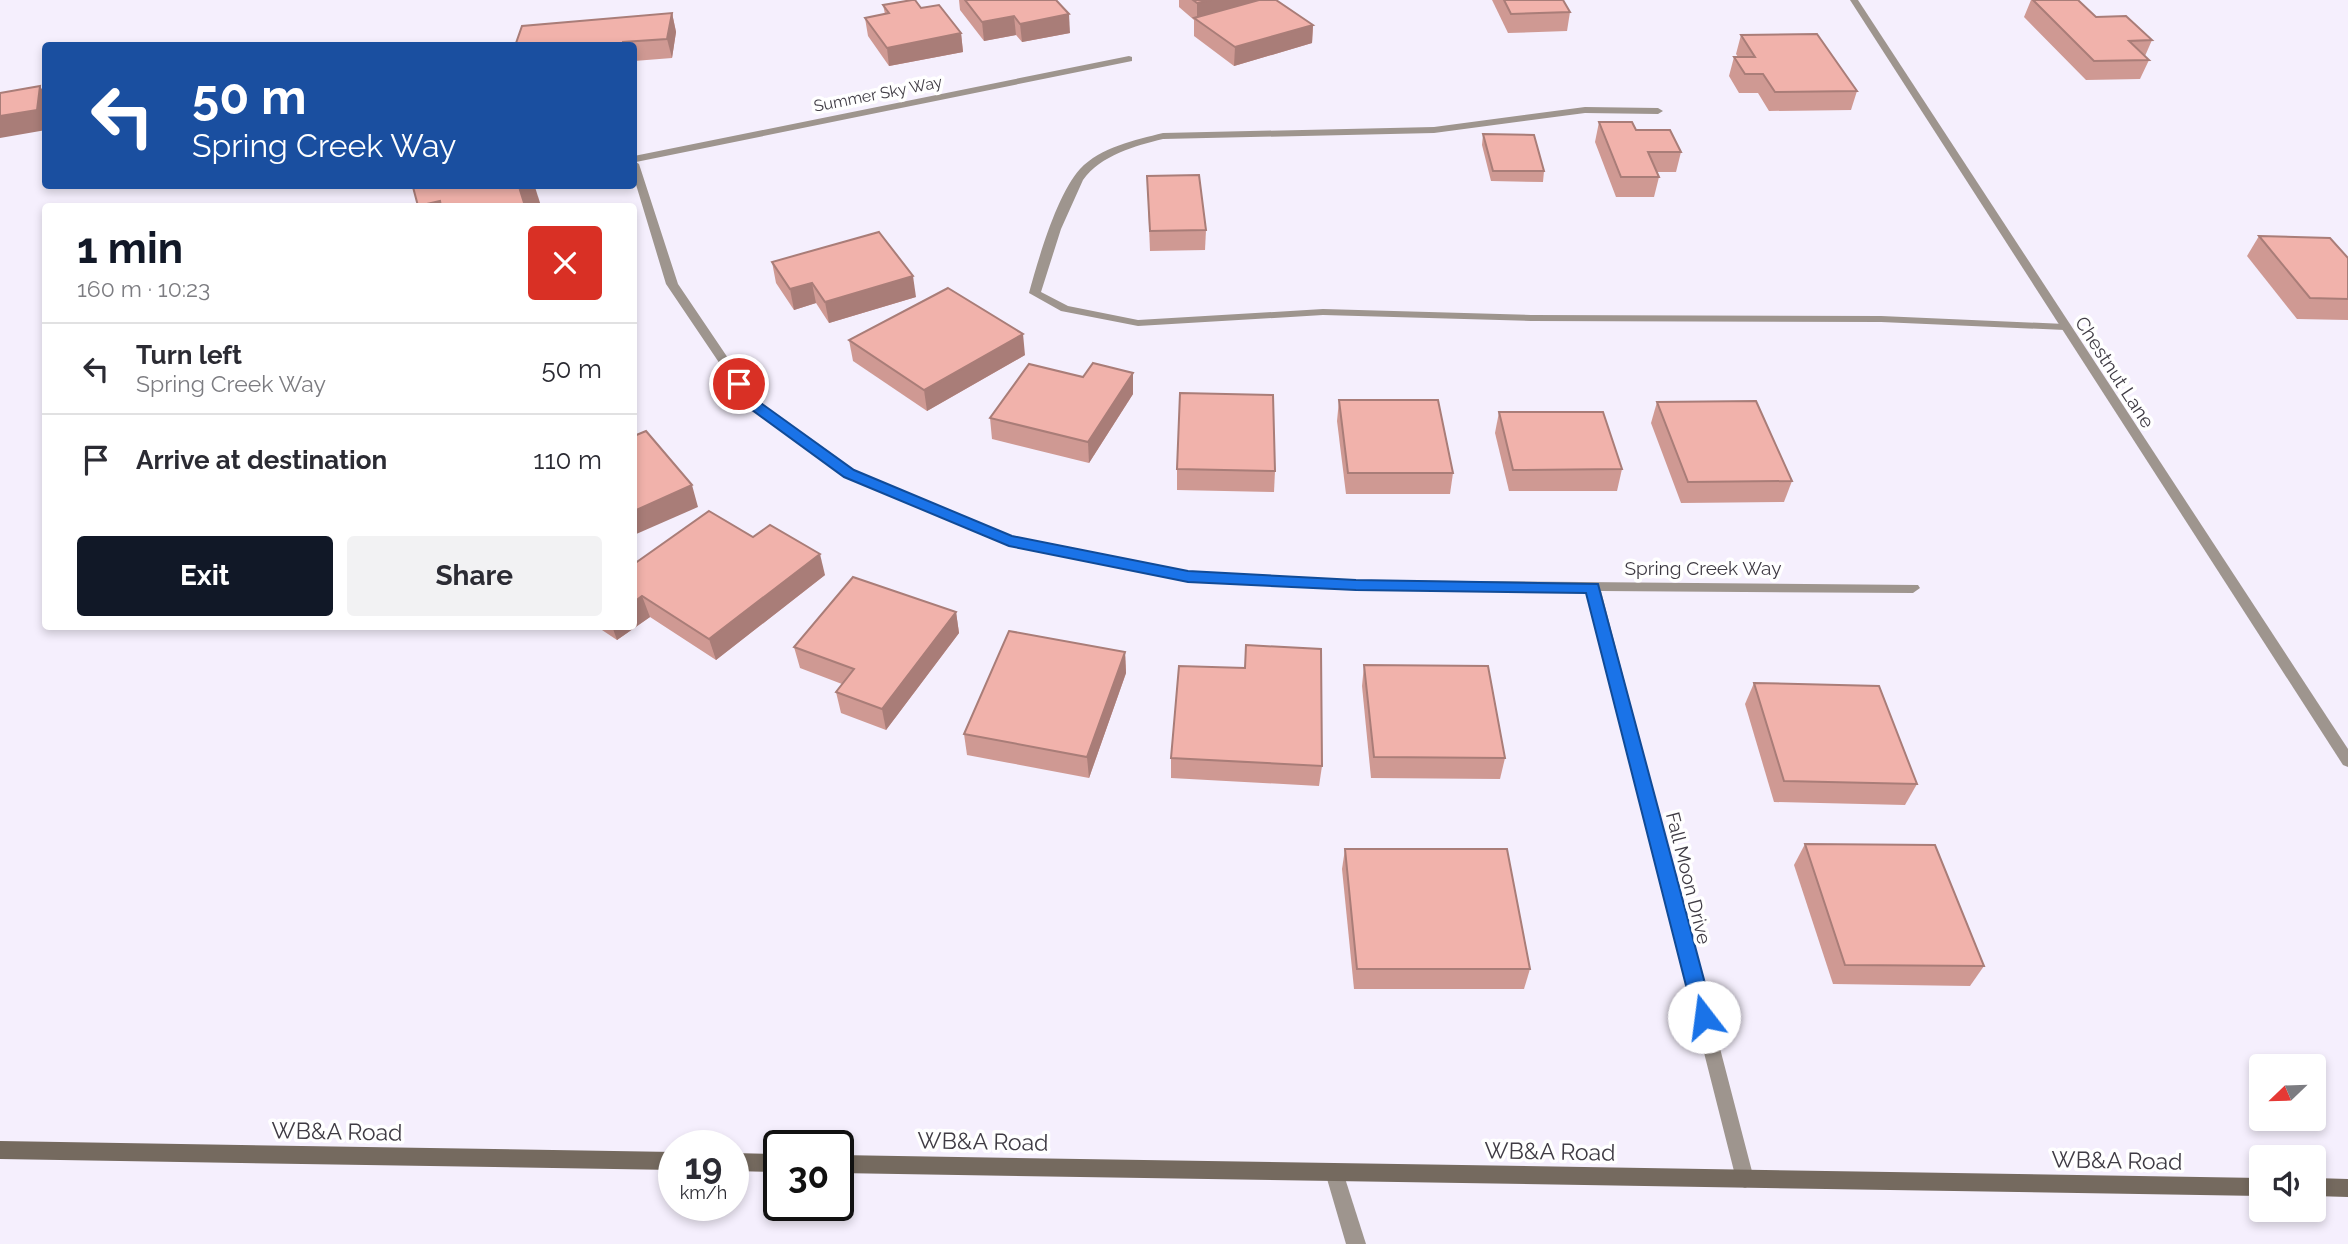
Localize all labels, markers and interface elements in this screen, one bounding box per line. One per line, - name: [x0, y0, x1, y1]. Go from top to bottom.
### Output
- text: 50 m: [192, 68, 307, 125]
- icon: left: [77, 70, 168, 161]
- street label: Summer Sky Way: [812, 72, 944, 116]
- text: Spring Creek Way: [192, 127, 456, 164]
- text: 1 min: [77, 224, 183, 273]
- button: close: [528, 226, 602, 300]
- text: 160 m · 10:23: [77, 275, 210, 302]
- street label: Chestnut Lane: [2071, 312, 2159, 432]
- text: Turn left: [136, 340, 242, 370]
- icon: left: [77, 350, 115, 388]
- text: 50 m: [541, 354, 602, 384]
- pin: [709, 354, 769, 414]
- icon: arrive: [720, 365, 758, 403]
- text: Spring Creek Way: [136, 370, 326, 397]
- icon: arrive: [77, 441, 115, 479]
- text: Arrive at destination: [136, 445, 387, 475]
- text: 110 m: [533, 445, 602, 475]
- button: Exit: [77, 536, 333, 616]
- button: Share: [347, 536, 602, 616]
- street label: Spring Creek Way: [1625, 557, 1781, 579]
- street label: Fall Moon Drive: [1662, 810, 1716, 946]
- position arrow: [1667, 980, 1741, 1054]
- north arrow: [2249, 1054, 2326, 1130]
- map controls: [2249, 1054, 2326, 1222]
- street label: WB&A Road: [271, 1116, 403, 1146]
- street label: WB&A Road: [917, 1126, 1049, 1156]
- speed limit sign: 30: [763, 1130, 854, 1221]
- street label: WB&A Road: [1484, 1136, 1616, 1166]
- street label: WB&A Road: [2051, 1145, 2183, 1175]
- button: sound: [2249, 1145, 2326, 1222]
- text: 19: [685, 1146, 722, 1187]
- text: km/h: [680, 1182, 727, 1203]

